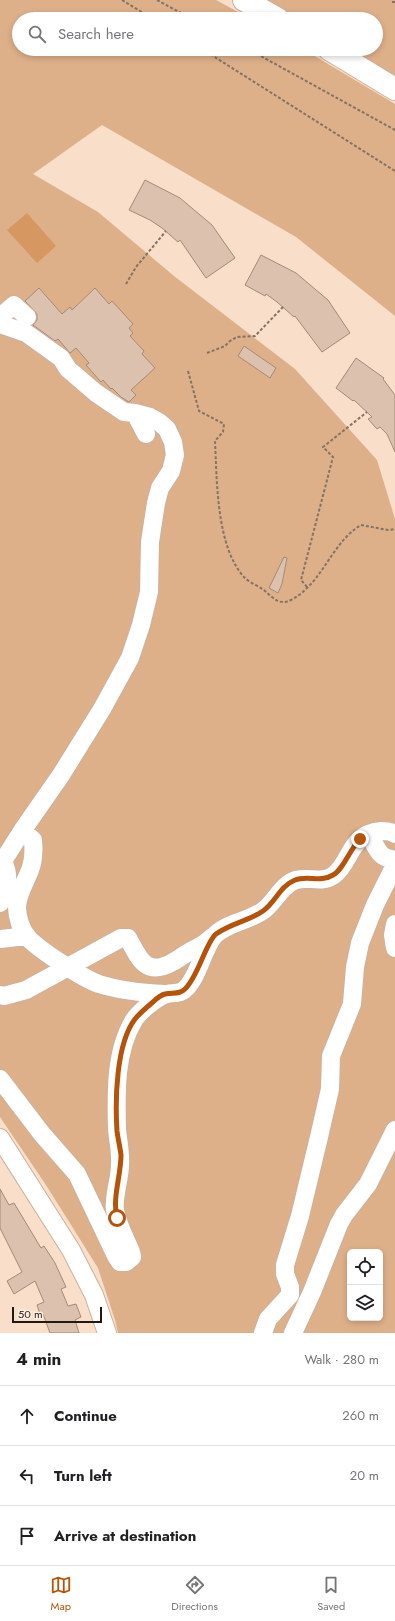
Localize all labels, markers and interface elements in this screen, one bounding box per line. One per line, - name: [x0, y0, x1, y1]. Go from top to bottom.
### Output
- search box: [12, 12, 383, 56]
- icon: search: [26, 23, 48, 45]
- text: Search here: [58, 23, 134, 45]
- route end: [351, 830, 369, 848]
- route start: [108, 1209, 126, 1227]
- map controls: [347, 1249, 383, 1321]
- button: locate: [347, 1249, 383, 1285]
- button: layers: [347, 1285, 383, 1321]
- scale bar: [12, 1305, 102, 1324]
- text: 50 m: [18, 1306, 43, 1322]
- text: 4 min: [16, 1347, 61, 1371]
- text: Walk · 280 m: [304, 1350, 379, 1369]
- icon: ahead: [16, 1405, 38, 1427]
- text: Continue: [54, 1405, 117, 1427]
- text: 260 m: [342, 1406, 379, 1425]
- icon: left: [16, 1465, 38, 1487]
- text: Turn left: [54, 1465, 112, 1487]
- text: 20 m: [350, 1466, 379, 1485]
- icon: arrive: [16, 1525, 38, 1547]
- text: Arrive at destination: [54, 1525, 196, 1547]
- tab: Map: [50, 1574, 72, 1614]
- tab: Directions: [171, 1574, 218, 1614]
- tab: Saved: [317, 1574, 345, 1614]

